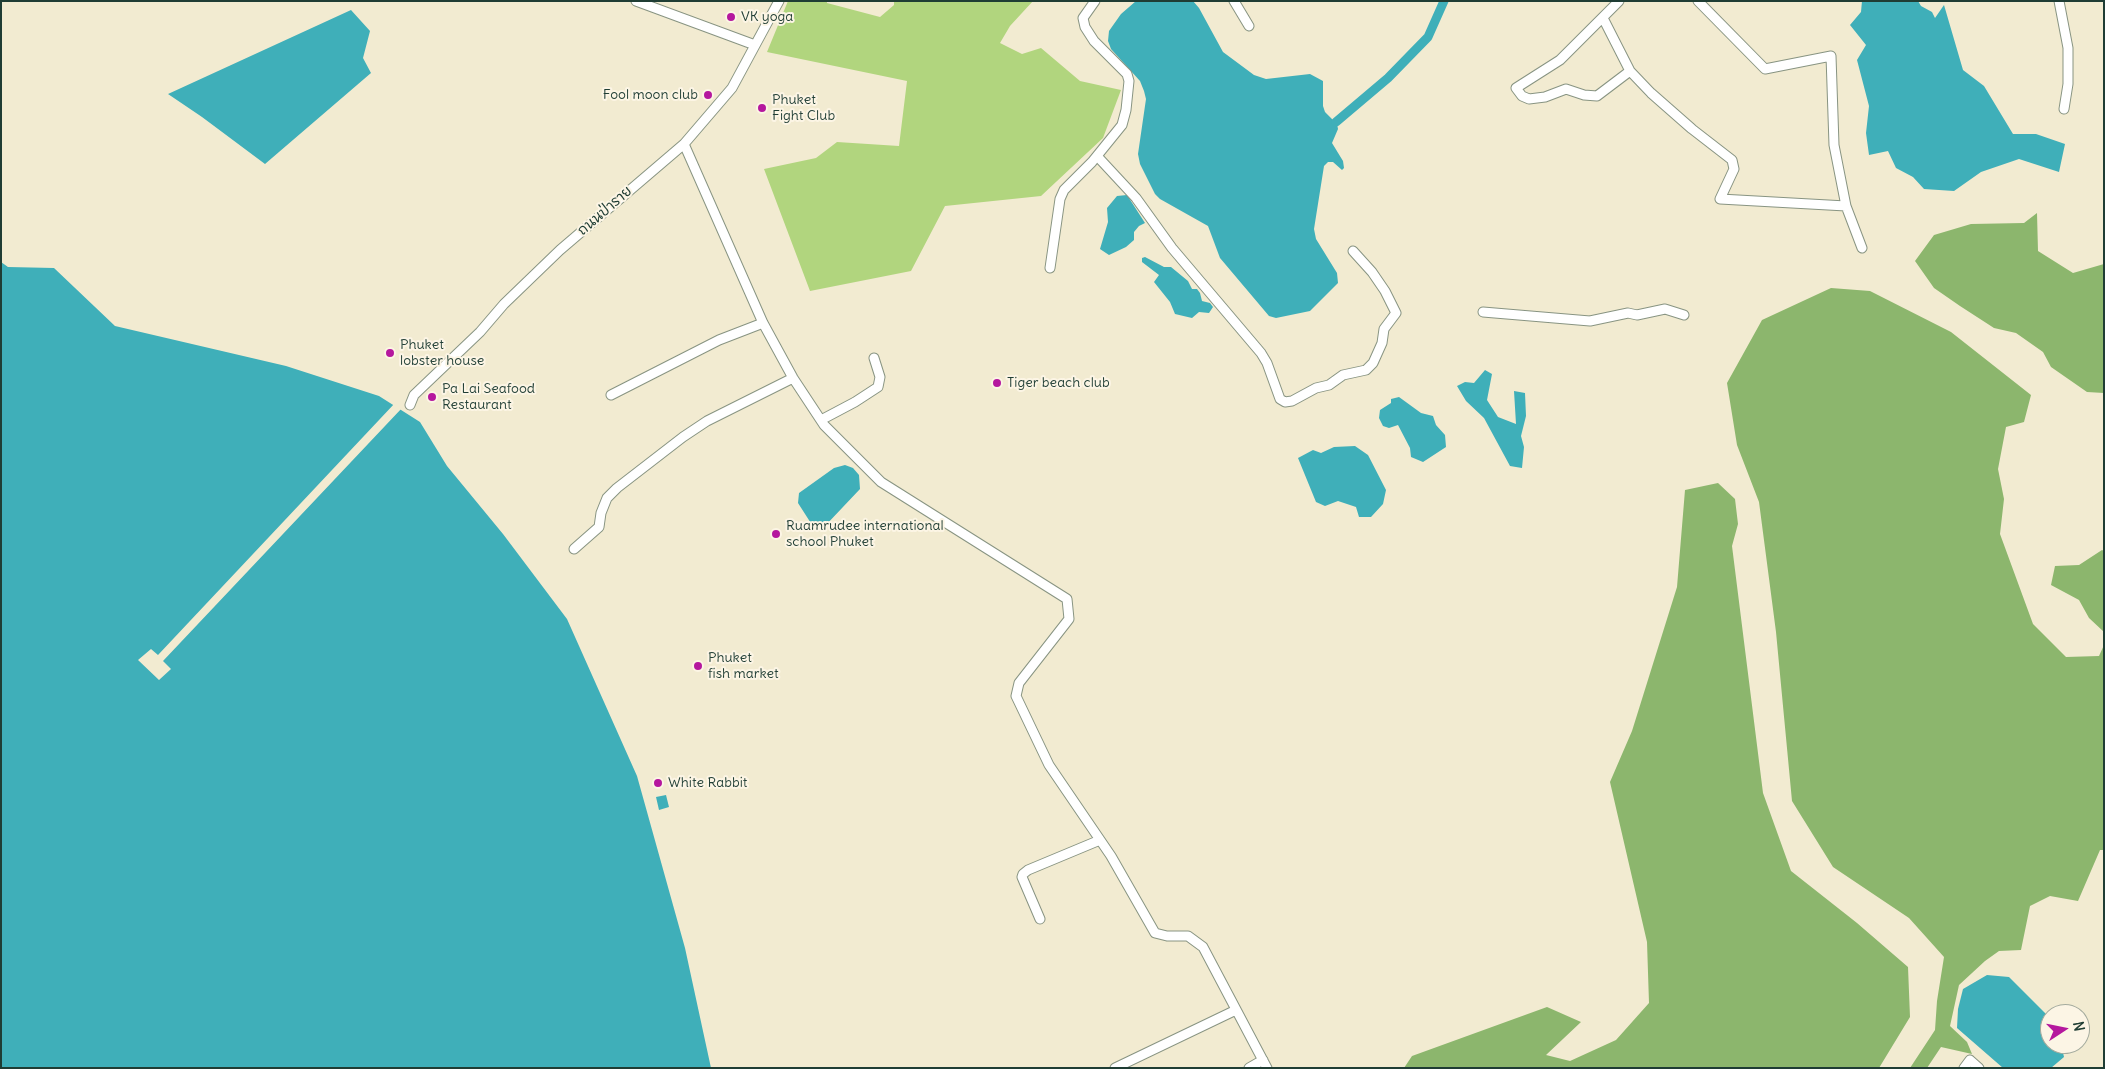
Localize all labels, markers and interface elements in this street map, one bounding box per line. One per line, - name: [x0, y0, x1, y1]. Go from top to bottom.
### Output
- place label: VK yoga: [741, 9, 793, 25]
- marker: VK yoga: [725, 11, 737, 23]
- place label: Fool moon club: [603, 87, 698, 103]
- marker: Fool moon club: [702, 89, 714, 101]
- place label: Phuket Fight Club: [772, 92, 835, 124]
- marker: Phuket Fight Club: [756, 102, 768, 114]
- street label: ถนนป่าราย: [574, 183, 636, 239]
- place label: Phuket lobster house: [400, 337, 484, 370]
- marker: Phuket lobster house: [384, 347, 396, 359]
- place label: Tiger beach club: [1007, 375, 1110, 391]
- marker: Tiger beach club: [991, 377, 1003, 389]
- place label: Pa Lai Seafood Restaurant: [442, 381, 535, 414]
- marker: Pa Lai Seafood Restaurant: [426, 391, 438, 403]
- place label: Ruamrudee international school Phuket: [786, 518, 944, 550]
- marker: Ruamrudee international school Phuket: [770, 528, 782, 540]
- place label: Phuket fish market: [708, 650, 779, 682]
- marker: Phuket fish market: [692, 660, 704, 672]
- place label: White Rabbit: [668, 775, 748, 791]
- marker: White Rabbit: [652, 777, 664, 789]
- north arrow: [2040, 1004, 2090, 1054]
- text: N: [2069, 1020, 2089, 1033]

